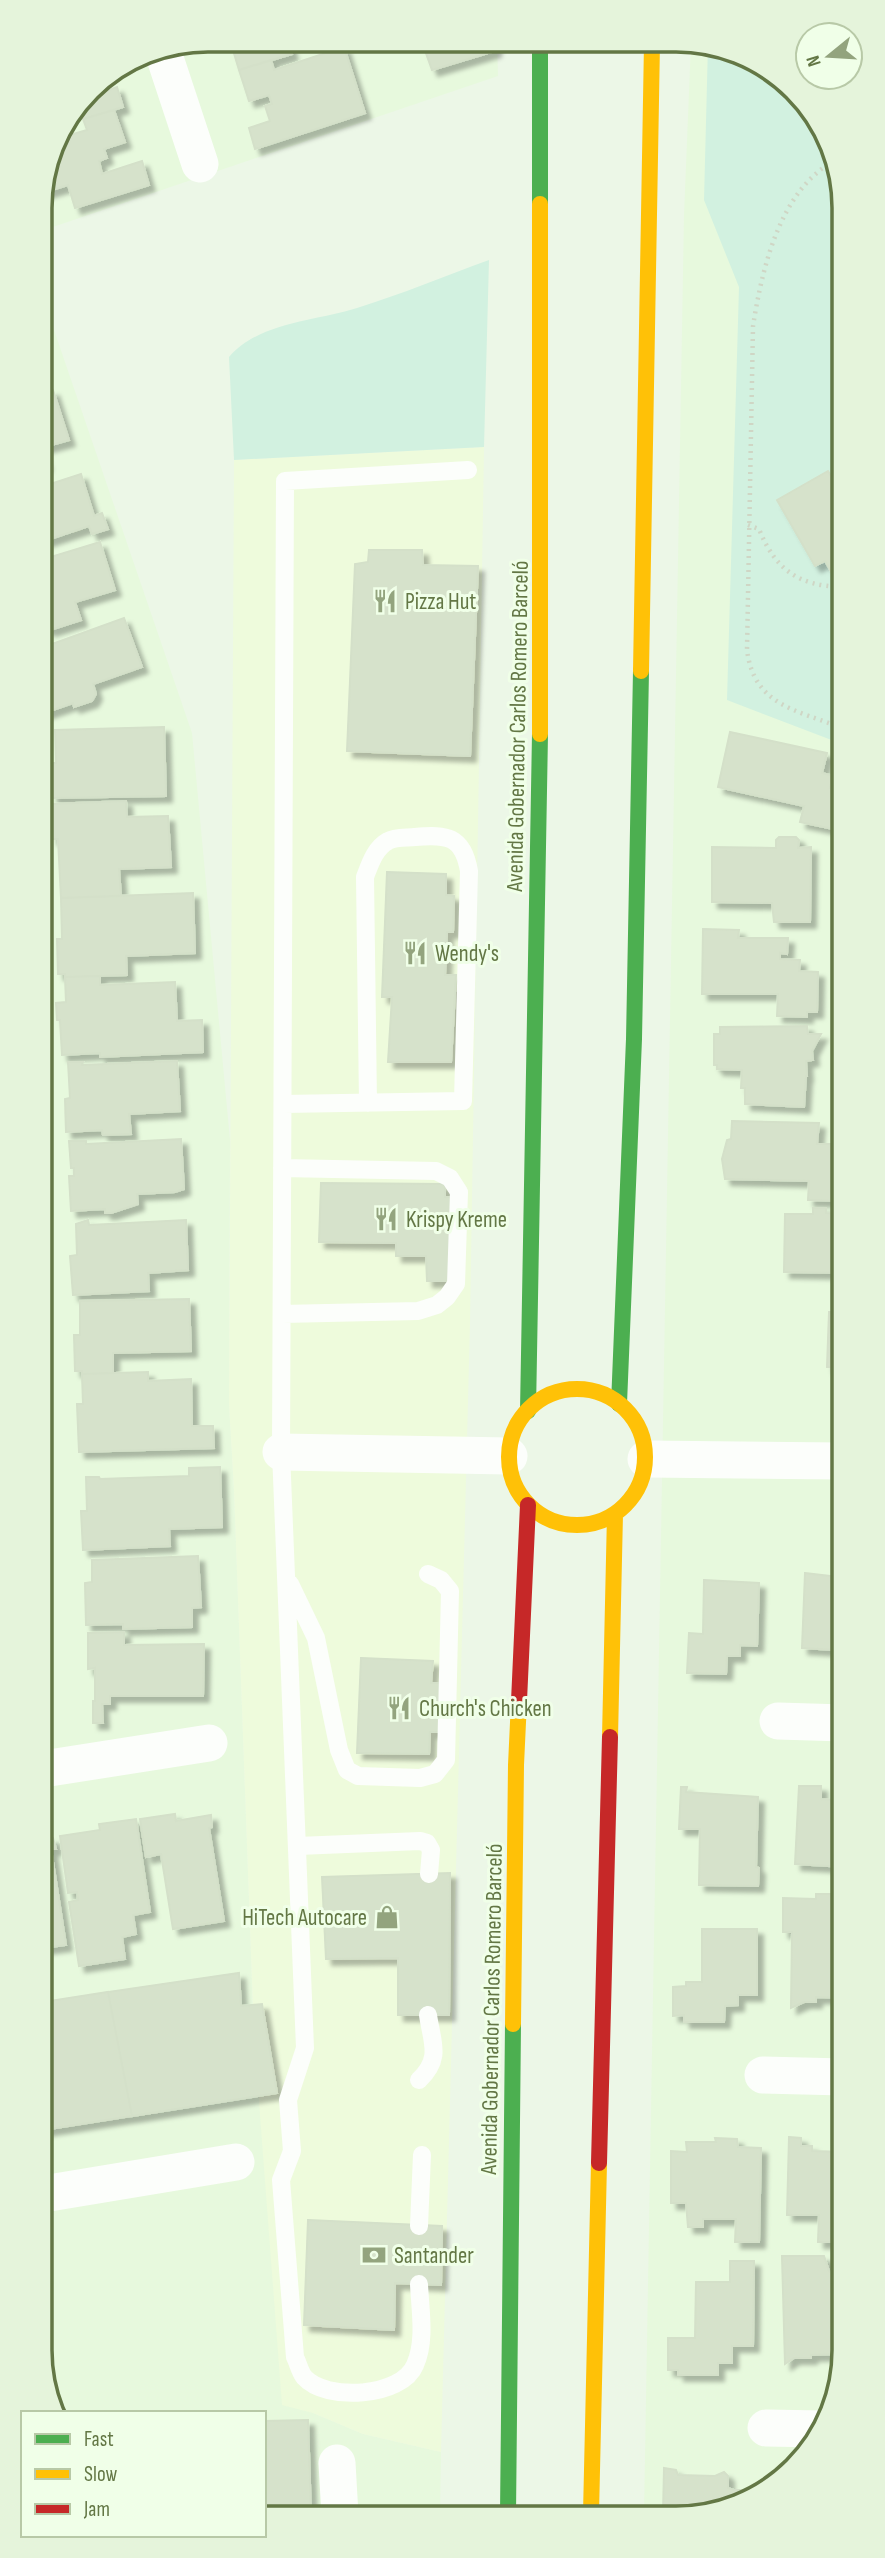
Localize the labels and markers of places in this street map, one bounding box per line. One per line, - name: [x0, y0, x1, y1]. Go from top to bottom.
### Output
- restaurant icon: Pizza Hut: [371, 587, 399, 615]
- place label: Pizza Hut: [405, 588, 476, 616]
- restaurant icon: Wendy's: [401, 939, 429, 967]
- place label: Wendy's: [435, 940, 499, 968]
- restaurant icon: Krispy Kreme: [372, 1205, 400, 1233]
- place label: Krispy Kreme: [406, 1206, 507, 1234]
- restaurant icon: Church's Chicken: [385, 1694, 413, 1722]
- place label: Church's Chicken: [419, 1695, 552, 1723]
- shop icon: HiTech Autocare: [373, 1903, 401, 1931]
- place label: HiTech Autocare: [242, 1904, 367, 1932]
- bank icon: Santander: [360, 2241, 388, 2269]
- place label: Santander: [394, 2242, 474, 2270]

